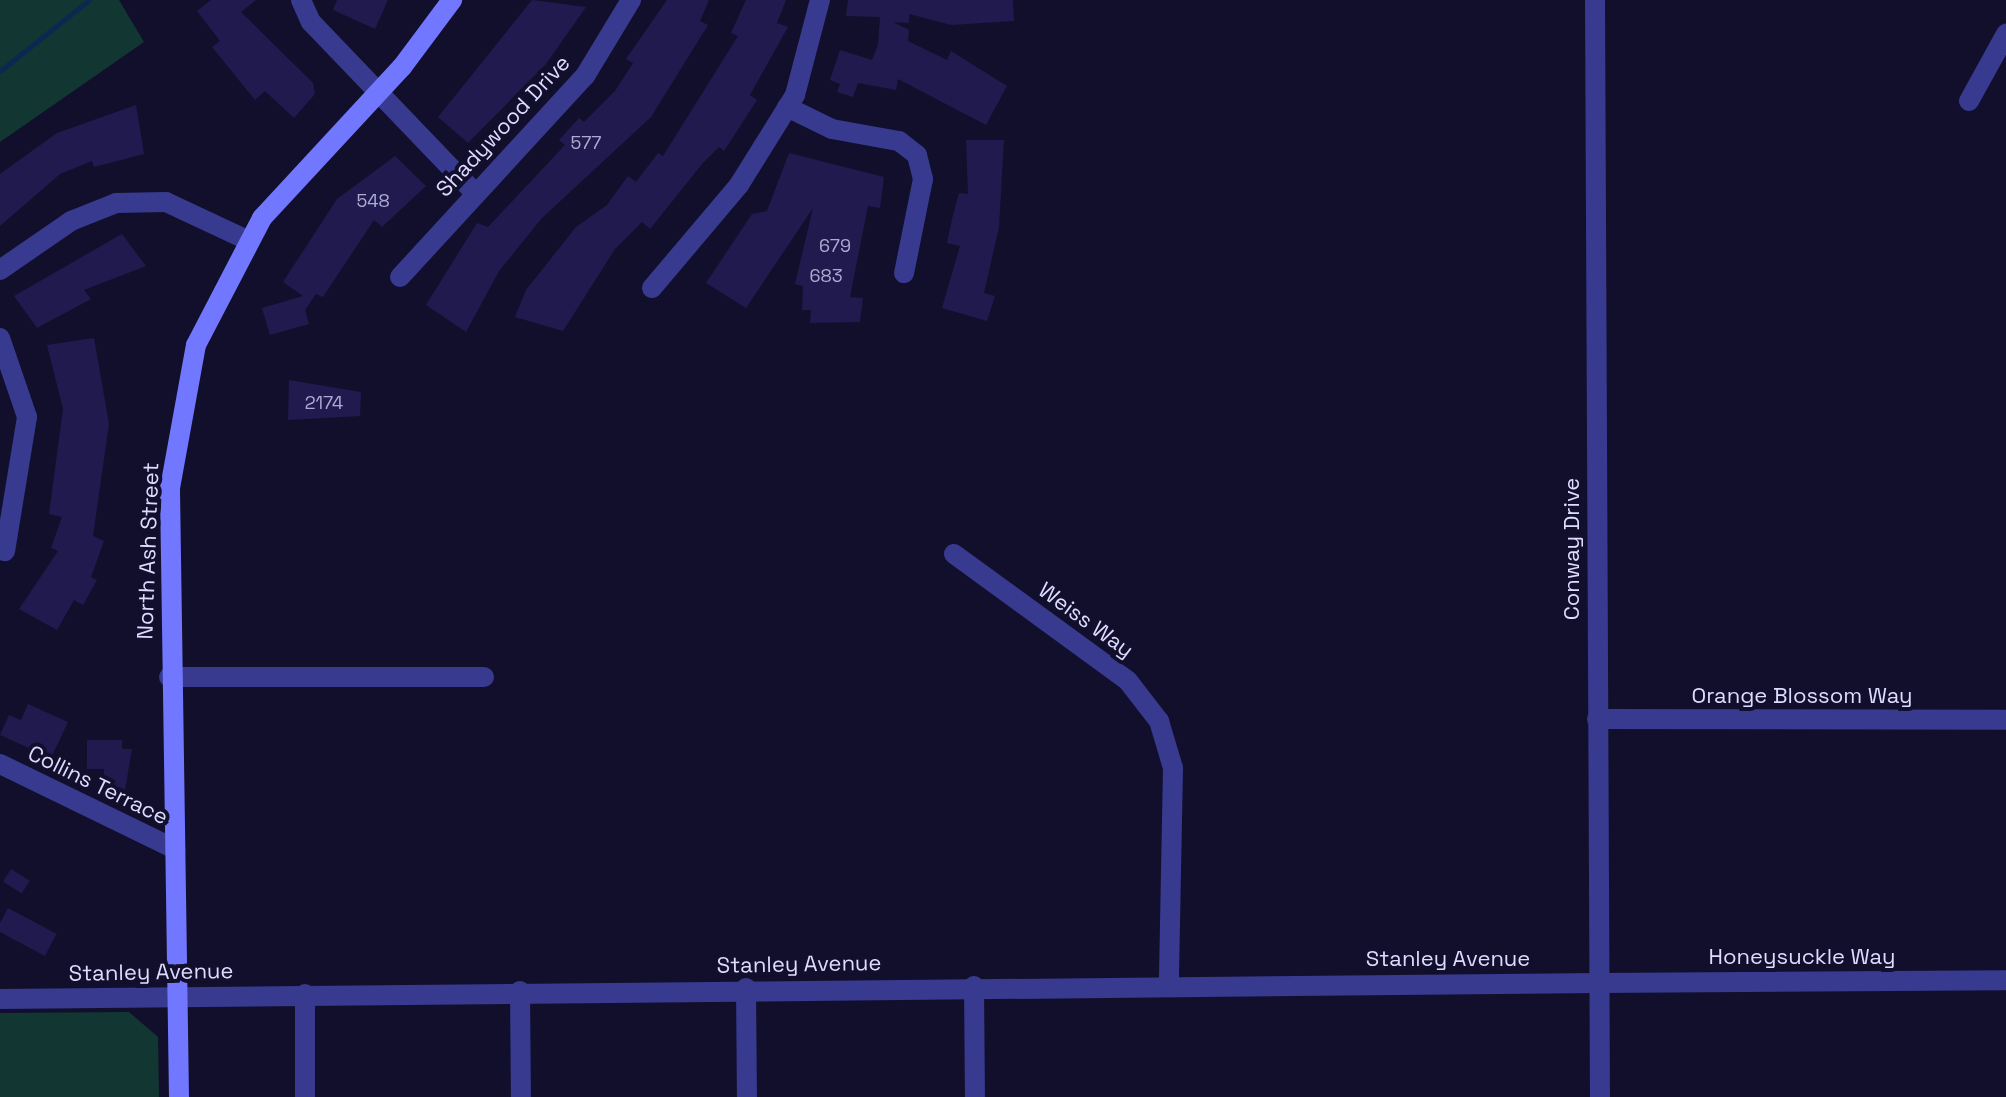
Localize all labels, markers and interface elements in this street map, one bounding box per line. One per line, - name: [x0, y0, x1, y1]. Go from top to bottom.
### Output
- street label: Shadywood Drive: [431, 50, 575, 202]
- house number: 577: [571, 132, 601, 154]
- house number: 548: [356, 190, 390, 212]
- house number: 679: [819, 235, 851, 257]
- house number: 683: [809, 265, 843, 287]
- house number: 2174: [305, 392, 343, 414]
- street label: North Ash Street: [132, 462, 164, 640]
- street label: Conway Drive: [1559, 478, 1585, 620]
- street label: Weiss Way: [1033, 577, 1139, 663]
- street label: Orange Blossom Way: [1691, 683, 1913, 709]
- street label: Collins Terrace: [23, 740, 173, 830]
- street label: Honeysuckle Way: [1709, 944, 1895, 970]
- street label: Stanley Avenue: [1366, 946, 1530, 972]
- street label: Stanley Avenue: [716, 949, 882, 979]
- street label: Stanley Avenue: [68, 957, 234, 987]

